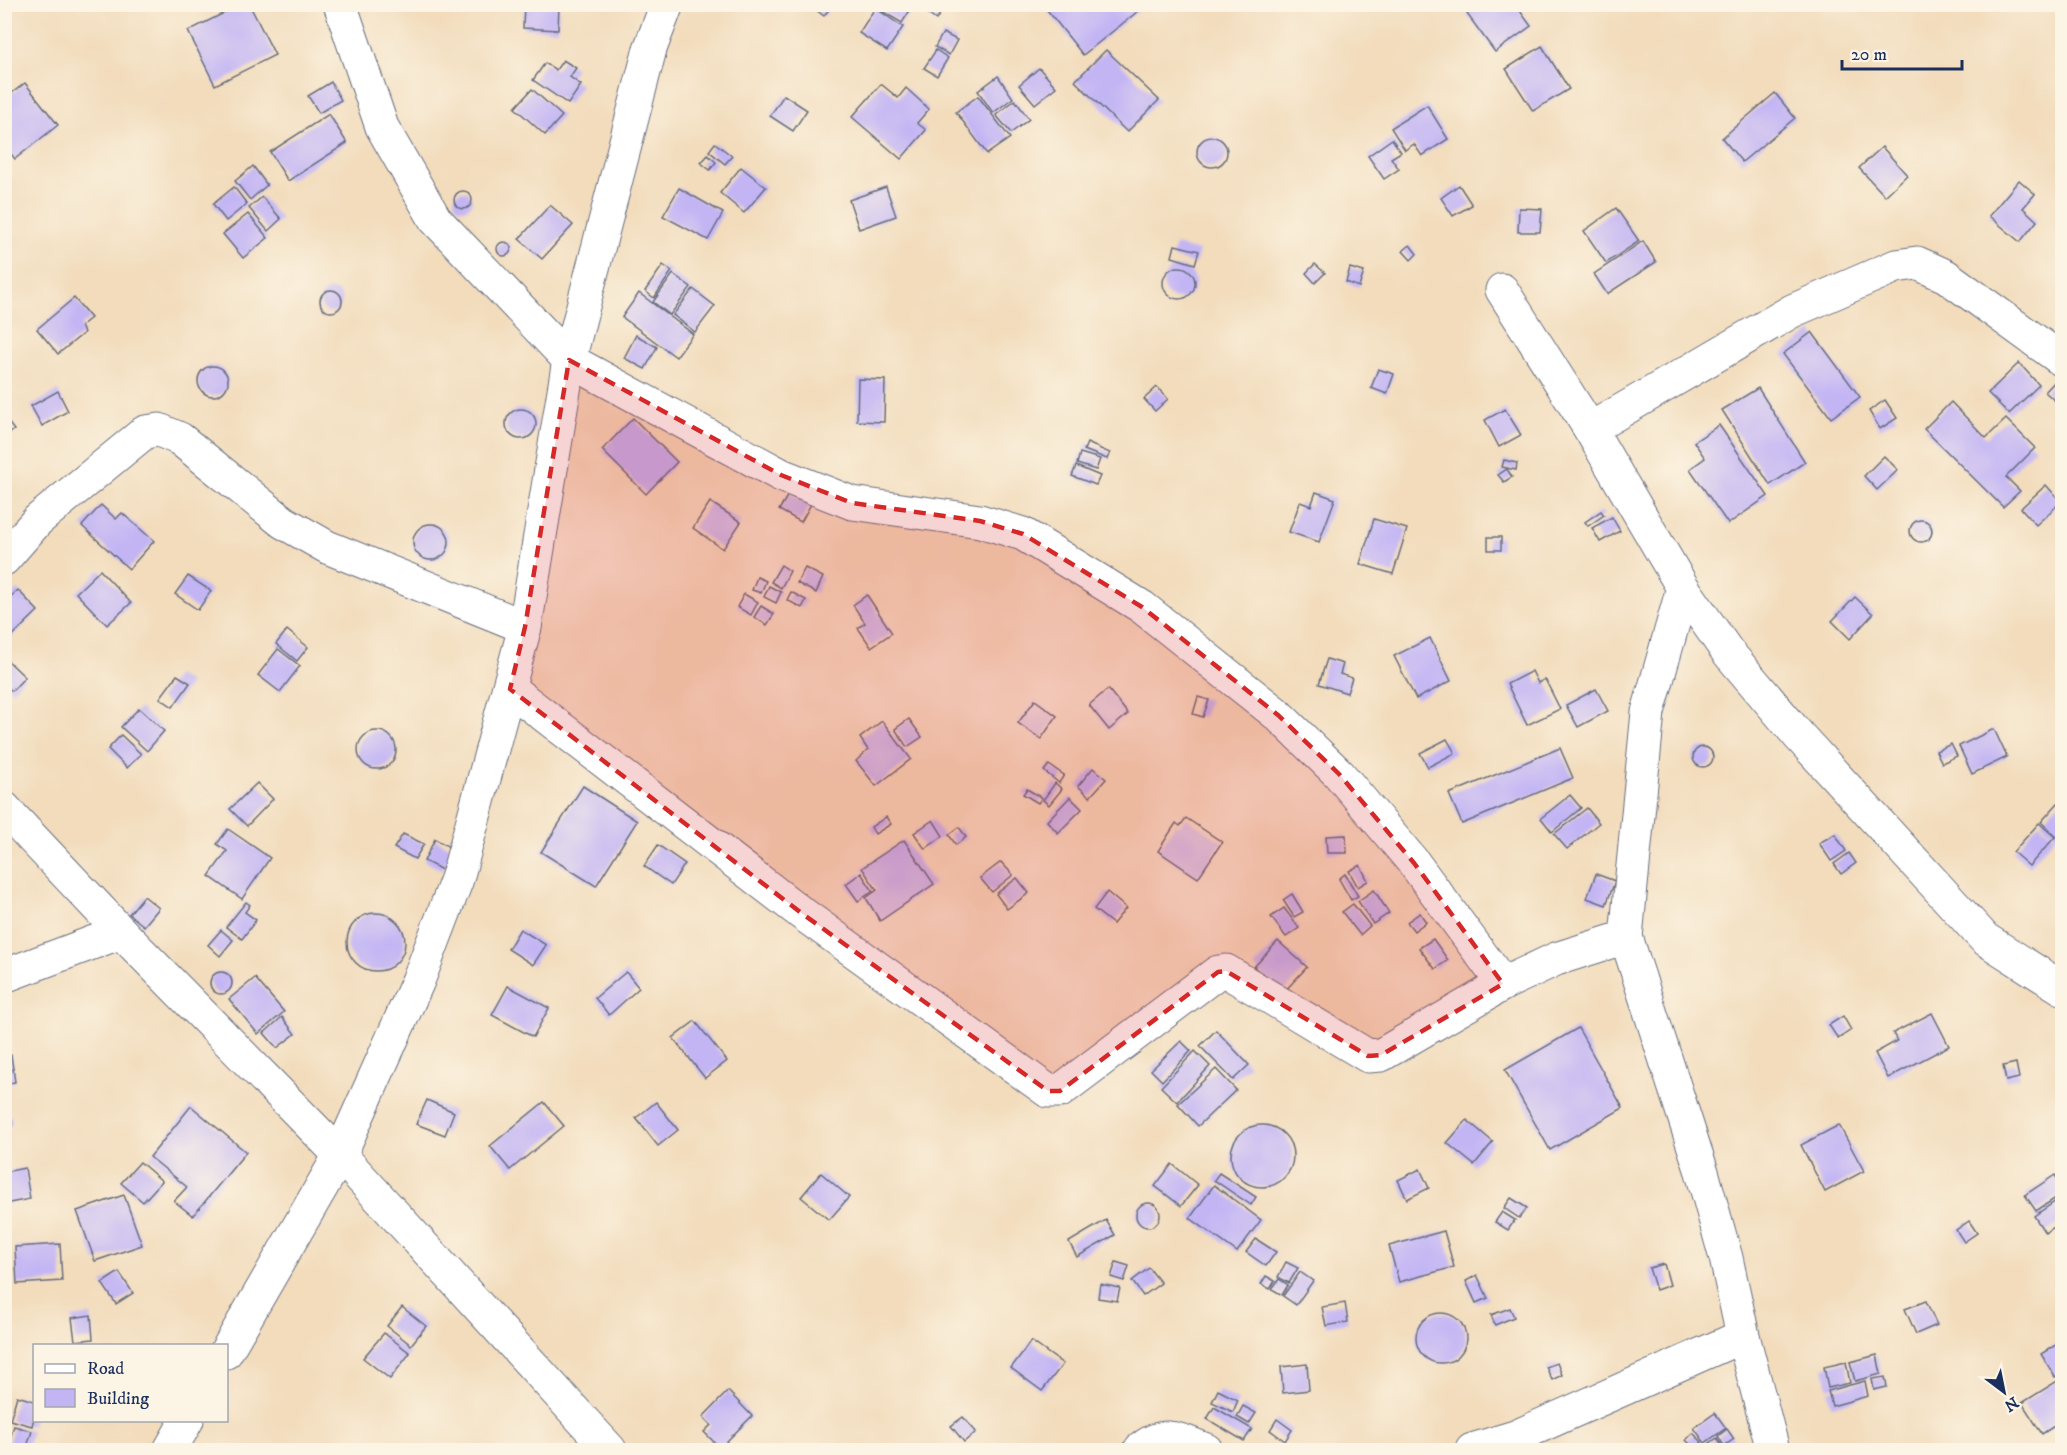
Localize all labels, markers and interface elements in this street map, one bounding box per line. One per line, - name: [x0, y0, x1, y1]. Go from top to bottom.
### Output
- scale bar: [1842, 33, 1962, 71]
- text: 20 m: [1851, 44, 1887, 66]
- legend: [33, 1344, 228, 1422]
- text: Road: [87, 1358, 124, 1380]
- north arrow: [1974, 1362, 2034, 1422]
- text: Building: [87, 1388, 149, 1410]
- text: N: [2001, 1392, 2022, 1416]

